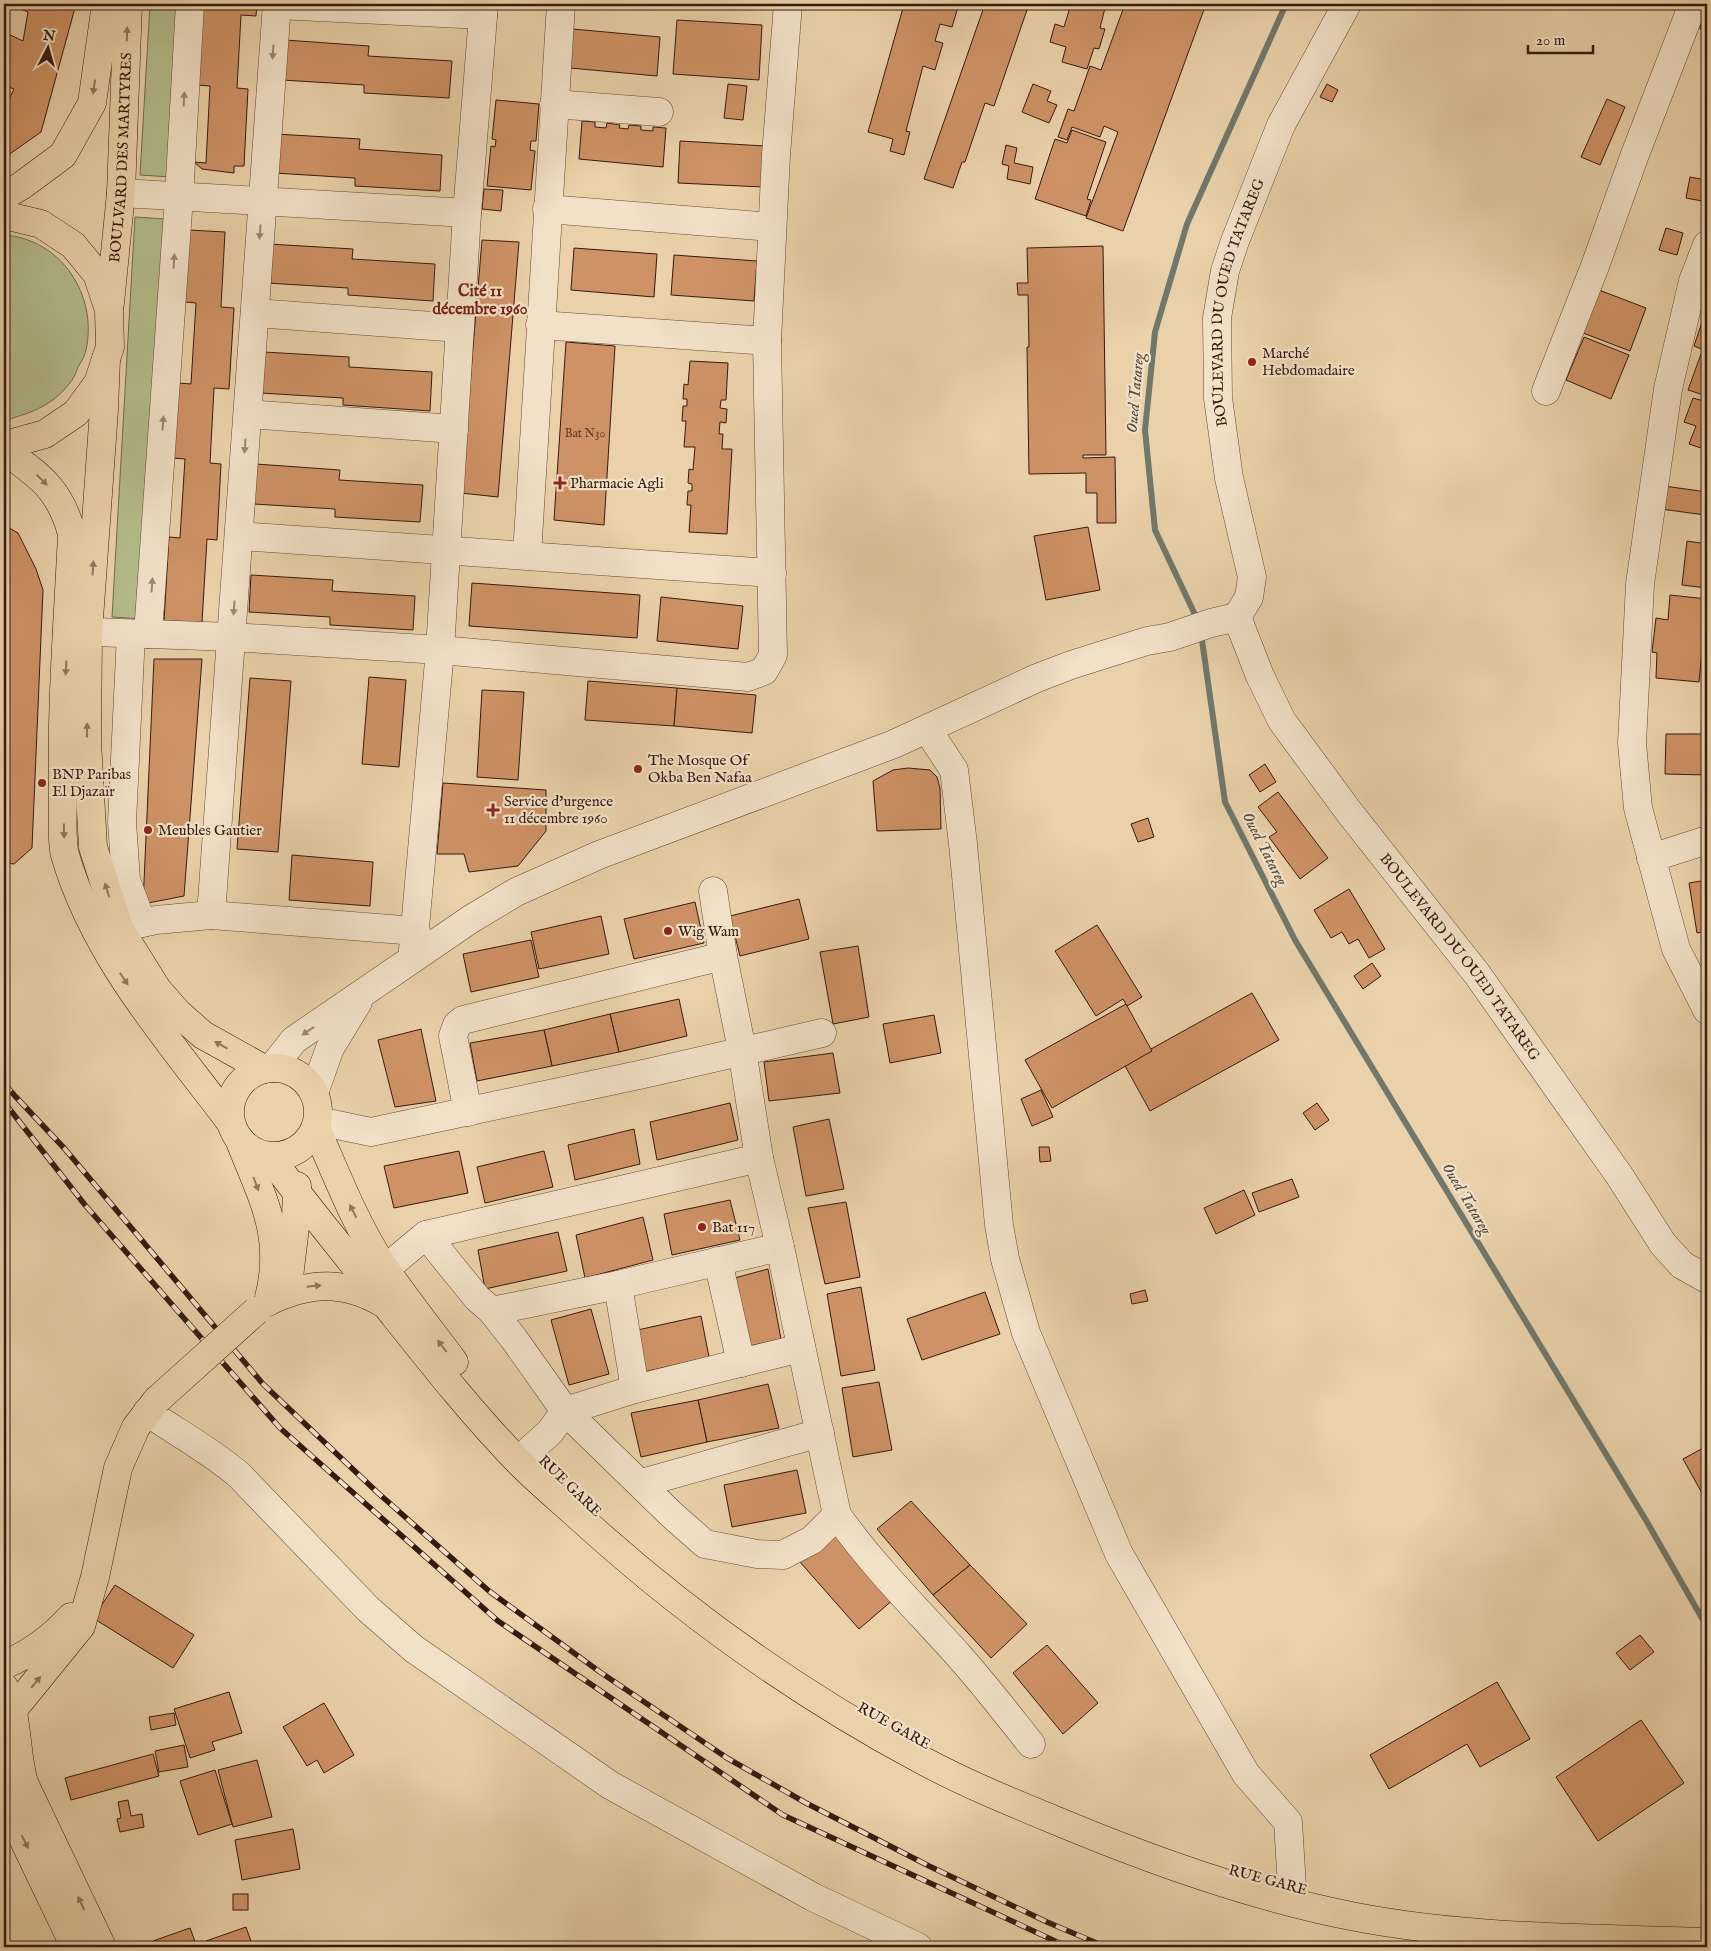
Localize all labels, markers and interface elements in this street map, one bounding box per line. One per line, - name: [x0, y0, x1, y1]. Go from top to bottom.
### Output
- north arrow: [22, 22, 72, 72]
- scale bar: [1528, 22, 1594, 54]
- text: N: [41, 26, 56, 46]
- one-way arrow: [123, 26, 131, 42]
- text: 20 m: [1536, 31, 1566, 50]
- one-way arrow: [269, 45, 277, 61]
- street label: BOULVARD DES MARTYRES: [105, 52, 136, 263]
- one-way arrow: [90, 79, 98, 95]
- one-way arrow: [181, 90, 189, 106]
- street label: BOULEVARD DU OUED TATAREG: [1207, 175, 1268, 428]
- one-way arrow: [256, 224, 264, 240]
- one-way arrow: [171, 253, 179, 269]
- district label: Cité 11 décembre 1960: [432, 282, 528, 320]
- place label: Marché Hebdomadaire: [1262, 344, 1355, 380]
- water label: Oued Tatareg: [1123, 351, 1150, 434]
- marker: Marché Hebdomadaire: [1246, 356, 1258, 368]
- one-way arrow: [159, 415, 167, 431]
- house number: Bat N30: [565, 426, 605, 441]
- one-way arrow: [241, 439, 249, 455]
- one-way arrow: [36, 473, 48, 485]
- place label: Pharmacie Agli: [570, 474, 664, 493]
- marker: Pharmacie Agli: [554, 477, 566, 489]
- one-way arrow: [89, 560, 97, 576]
- one-way arrow: [148, 577, 156, 593]
- one-way arrow: [229, 601, 237, 617]
- one-way arrow: [61, 660, 69, 676]
- one-way arrow: [83, 722, 91, 738]
- place label: The Mosque Of Okba Ben Nafaa: [648, 751, 752, 787]
- marker: The Mosque Of Okba Ben Nafaa: [632, 763, 644, 775]
- place label: BNP Paribas El Djazaïr: [52, 765, 131, 801]
- marker: BNP Paribas El Djazaïr: [36, 777, 48, 789]
- place label: Service d'urgence 11 décembre 1960: [504, 792, 613, 828]
- marker: Service d'urgence 11 décembre 1960: [486, 803, 500, 817]
- water label: Oued Tatareg: [1237, 809, 1292, 890]
- place label: Meubles Gautier: [158, 821, 262, 840]
- one-way arrow: [60, 823, 68, 839]
- marker: Meubles Gautier: [142, 824, 154, 836]
- street label: BOULEVARD DU OUED TATAREG: [1376, 849, 1545, 1064]
- one-way arrow: [102, 883, 110, 898]
- place label: Wig Wam: [678, 922, 740, 941]
- marker: Wig Wam: [662, 925, 674, 937]
- one-way arrow: [119, 972, 129, 986]
- one-way arrow: [301, 1026, 315, 1035]
- one-way arrow: [215, 1041, 228, 1050]
- water label: Oued Tatareg: [1437, 1160, 1496, 1239]
- one-way arrow: [252, 1177, 260, 1192]
- one-way arrow: [349, 1204, 357, 1218]
- place label: Bat 117: [712, 1218, 755, 1237]
- marker: Bat 117: [696, 1221, 708, 1233]
- one-way arrow: [306, 1282, 322, 1290]
- one-way arrow: [437, 1340, 448, 1353]
- street label: RUE GARE: [534, 1451, 606, 1521]
- one-way arrow: [30, 1676, 41, 1689]
- street label: RUE GARE: [854, 1698, 934, 1754]
- one-way arrow: [21, 1835, 30, 1850]
- street label: RUE GARE: [1226, 1860, 1310, 1900]
- one-way arrow: [76, 1896, 84, 1910]

